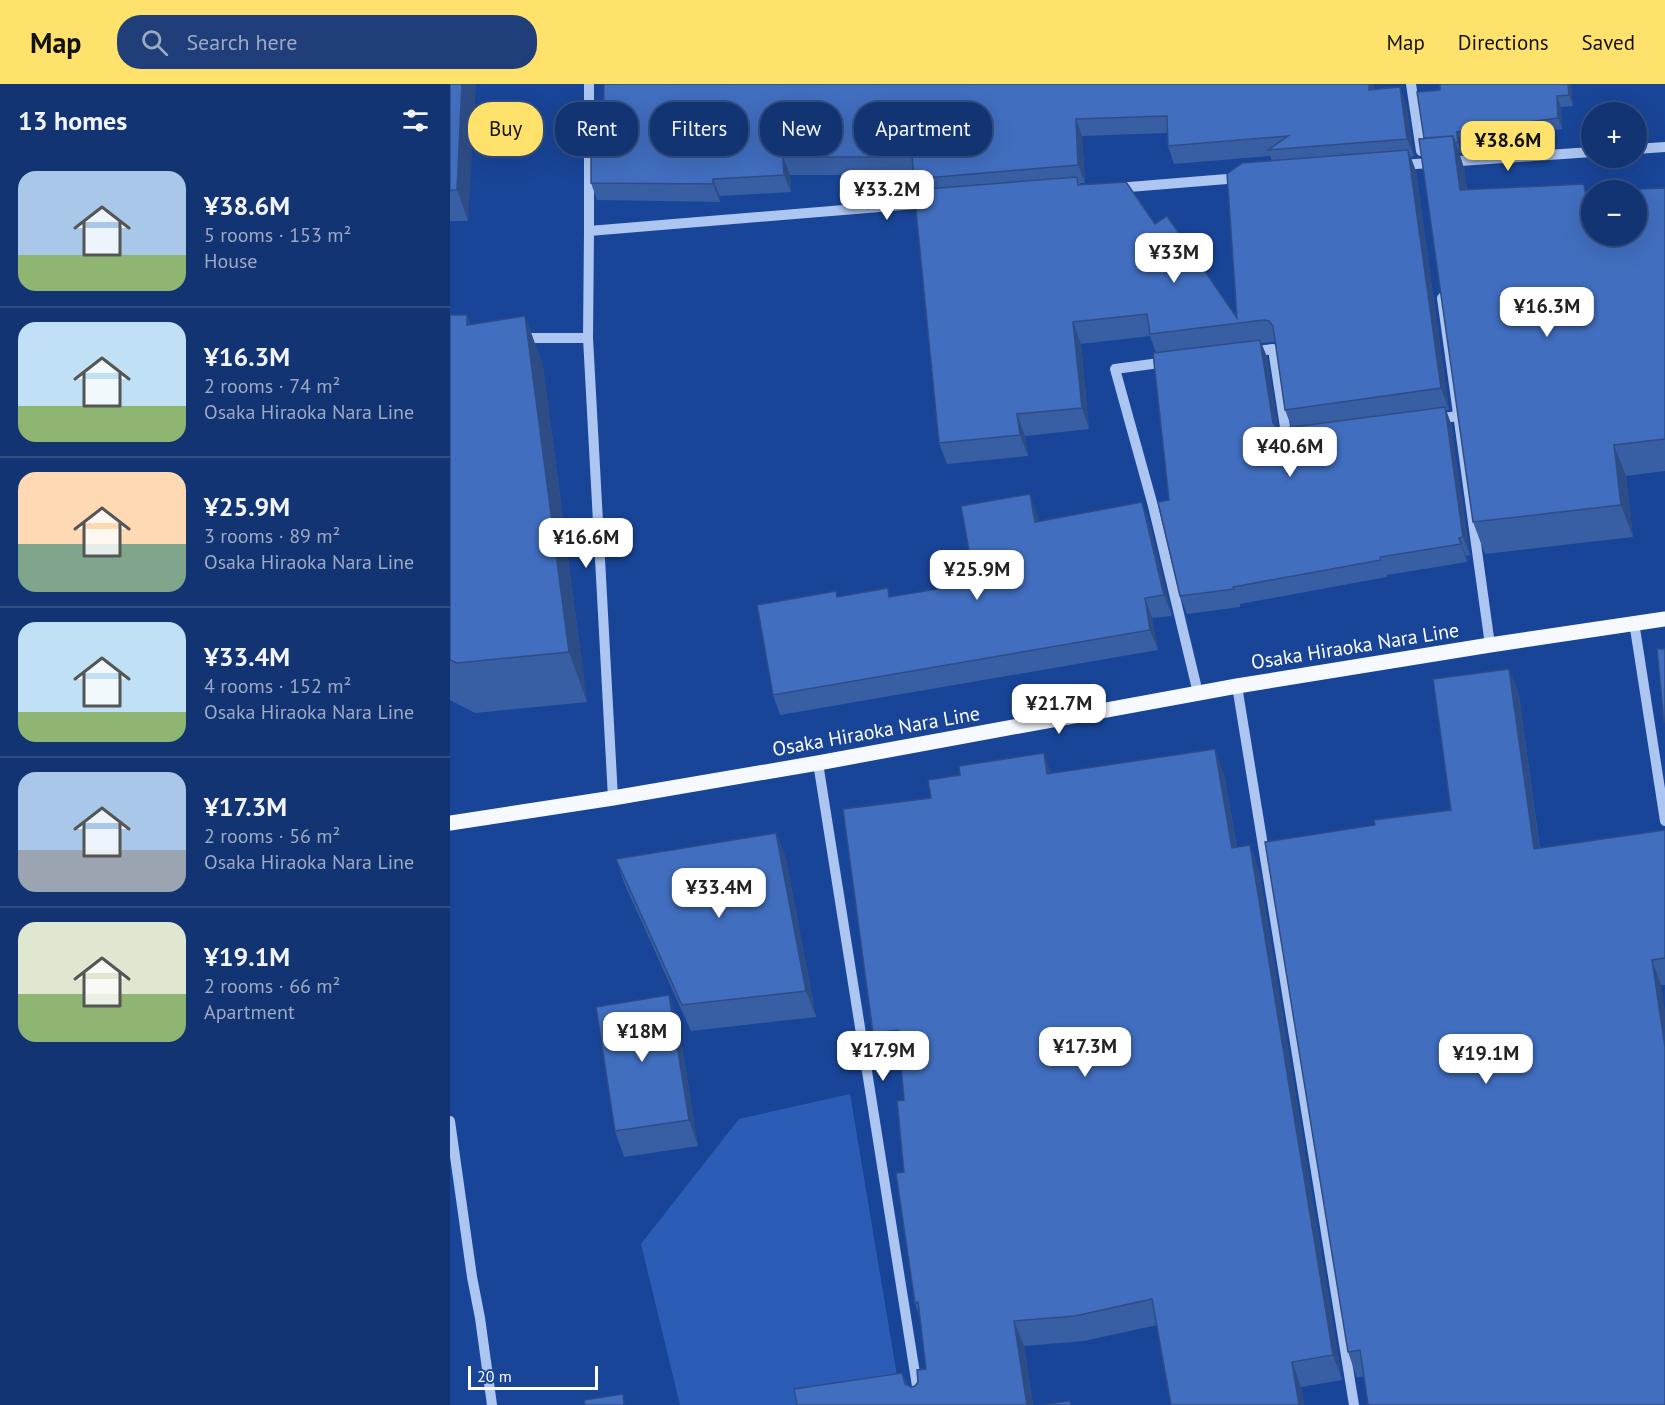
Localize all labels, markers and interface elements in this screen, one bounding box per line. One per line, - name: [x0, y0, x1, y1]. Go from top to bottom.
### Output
- search box: [117, 15, 537, 69]
- text: Map: [30, 24, 81, 61]
- icon: search: [138, 26, 171, 59]
- text: Search here: [186, 28, 297, 56]
- text: Map: [1386, 29, 1425, 56]
- text: Directions: [1458, 29, 1549, 56]
- text: Saved: [1582, 29, 1635, 56]
- chip: Buy: [468, 102, 543, 156]
- chip: Rent: [555, 102, 638, 156]
- chip: Filters: [650, 102, 748, 156]
- chip: New: [760, 102, 842, 156]
- chip: Apartment: [854, 102, 992, 156]
- map controls: [1581, 102, 1647, 246]
- button: +: [1581, 102, 1647, 168]
- text: 13 homes: [18, 104, 127, 137]
- icon: filters: [399, 104, 432, 137]
- pin: ¥38.6M: [1459, 121, 1557, 172]
- text: ¥38.6M: [1475, 127, 1541, 153]
- pin: ¥33.2M: [838, 170, 936, 221]
- text: ¥33.2M: [854, 176, 920, 202]
- button: −: [1581, 180, 1647, 246]
- text: ¥38.6M: [204, 189, 290, 222]
- icon: home: [66, 195, 138, 267]
- text: 5 rooms · 153 m²: [204, 222, 351, 248]
- pin: ¥33M: [1138, 233, 1210, 284]
- text: ¥33M: [1149, 239, 1199, 265]
- text: House: [204, 248, 258, 274]
- pin: ¥16.3M: [1498, 287, 1596, 338]
- text: ¥16.3M: [1514, 293, 1580, 319]
- text: ¥16.3M: [204, 340, 290, 373]
- icon: home: [66, 346, 138, 418]
- text: 2 rooms · 74 m²: [204, 373, 340, 399]
- text: Osaka Hiraoka Nara Line: [204, 399, 414, 425]
- pin: ¥40.6M: [1241, 427, 1339, 478]
- text: ¥40.6M: [1257, 433, 1323, 459]
- text: ¥25.9M: [204, 490, 290, 523]
- icon: home: [66, 496, 138, 568]
- pin: ¥16.6M: [537, 518, 635, 569]
- text: 3 rooms · 89 m²: [204, 523, 340, 549]
- text: ¥16.6M: [553, 524, 619, 550]
- text: Osaka Hiraoka Nara Line: [204, 549, 414, 575]
- pin: ¥25.9M: [928, 550, 1026, 601]
- text: ¥25.9M: [944, 556, 1010, 582]
- street label: Osaka Hiraoka Nara Line: [1249, 617, 1461, 675]
- text: ¥33.4M: [204, 640, 290, 673]
- icon: home: [66, 646, 138, 718]
- text: 4 rooms · 152 m²: [204, 673, 351, 699]
- pin: ¥21.7M: [1010, 684, 1108, 735]
- text: ¥21.7M: [1026, 690, 1092, 716]
- text: Osaka Hiraoka Nara Line: [204, 699, 414, 725]
- street label: Osaka Hiraoka Nara Line: [770, 700, 982, 762]
- text: ¥17.3M: [204, 790, 287, 823]
- icon: home: [66, 796, 138, 868]
- text: 2 rooms · 56 m²: [204, 823, 340, 849]
- text: Osaka Hiraoka Nara Line: [204, 849, 414, 875]
- pin: ¥33.4M: [670, 868, 768, 919]
- text: ¥33.4M: [686, 874, 752, 900]
- text: ¥19.1M: [204, 940, 290, 973]
- icon: home: [66, 946, 138, 1018]
- text: 2 rooms · 66 m²: [204, 973, 340, 999]
- text: Apartment: [204, 999, 295, 1025]
- pin: ¥18M: [606, 1012, 678, 1063]
- text: ¥18M: [617, 1018, 667, 1044]
- pin: ¥17.3M: [1036, 1027, 1134, 1078]
- pin: ¥17.9M: [834, 1031, 932, 1082]
- text: ¥17.3M: [1053, 1033, 1117, 1059]
- pin: ¥19.1M: [1437, 1034, 1535, 1085]
- text: ¥17.9M: [851, 1037, 915, 1063]
- text: ¥19.1M: [1453, 1040, 1519, 1066]
- scale bar: [468, 1363, 598, 1390]
- text: 20 m: [477, 1366, 512, 1386]

